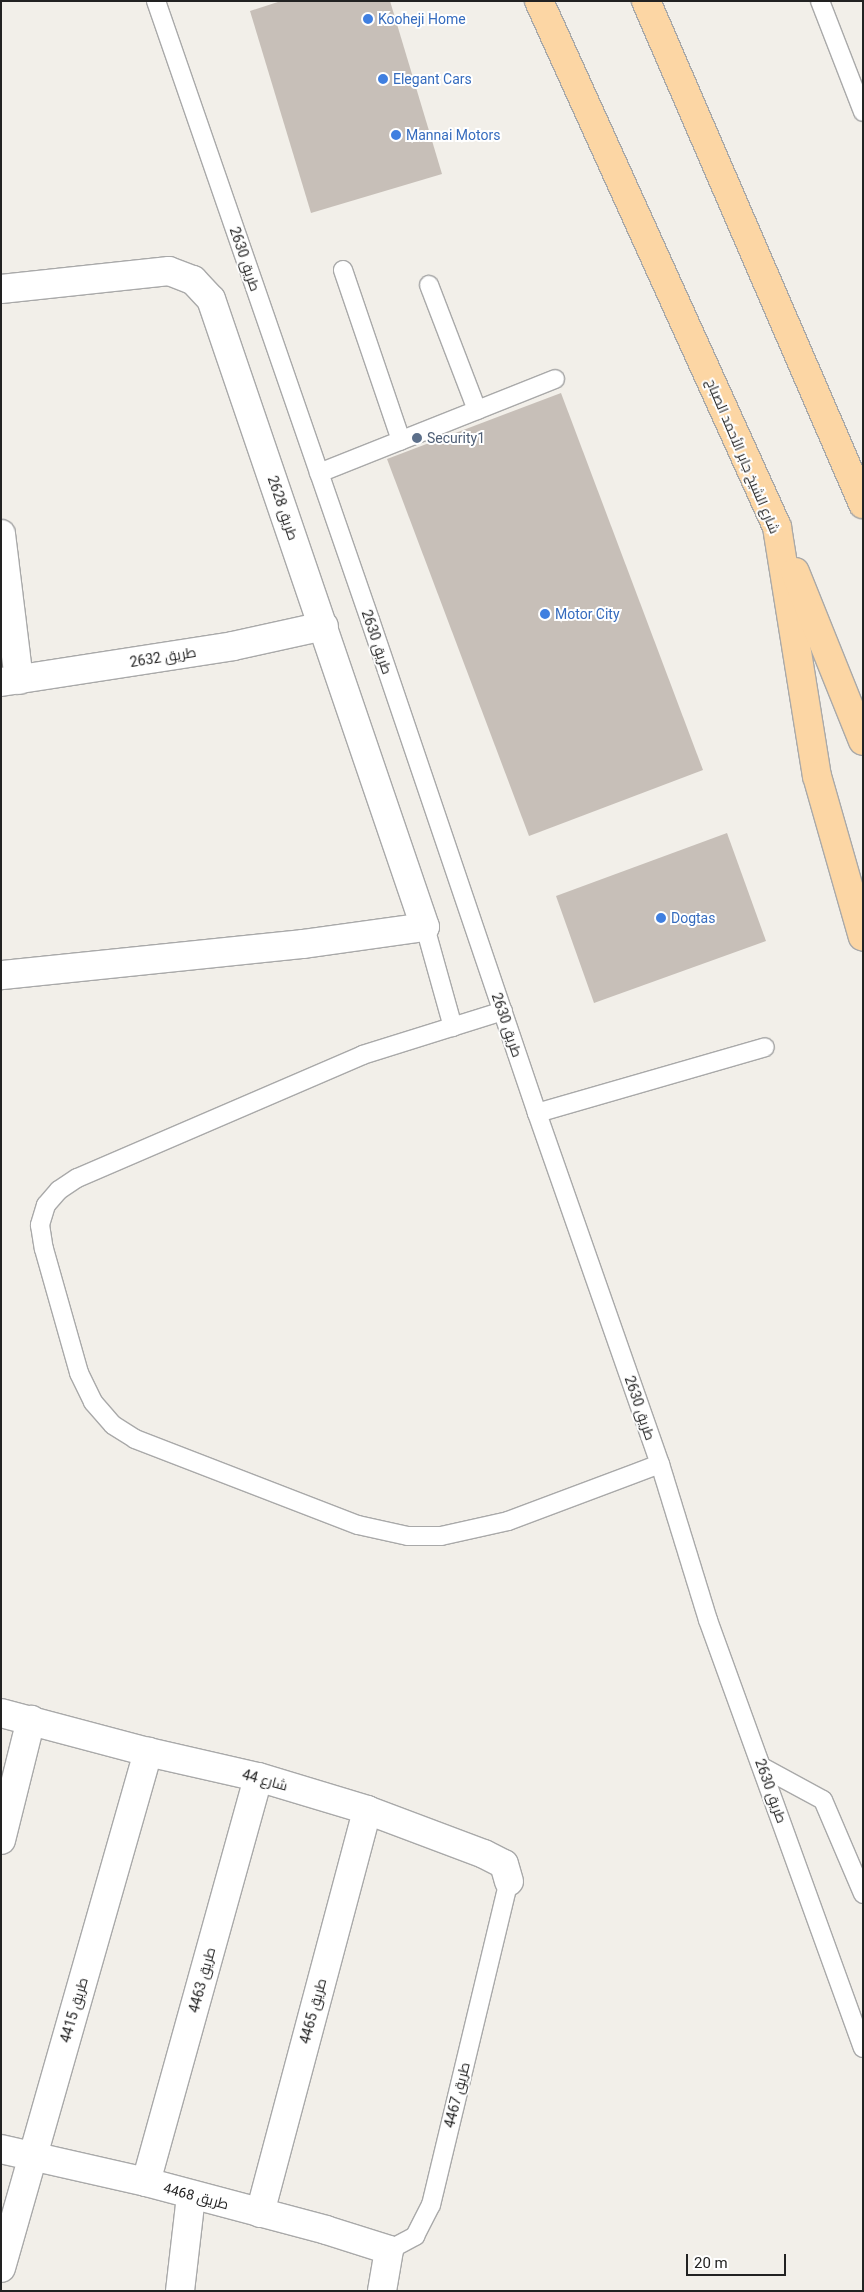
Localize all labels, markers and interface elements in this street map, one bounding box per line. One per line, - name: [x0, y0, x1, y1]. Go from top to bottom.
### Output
- place label: Kooheji Home: [378, 11, 466, 27]
- marker: Kooheji Home: [362, 13, 374, 25]
- place label: Elegant Cars: [393, 71, 472, 87]
- marker: Elegant Cars: [377, 73, 389, 85]
- place label: Mannai Motors: [406, 127, 500, 143]
- marker: Mannai Motors: [390, 129, 402, 141]
- street label: طريق 2630: [226, 225, 264, 293]
- street label: شارع الشيخ جابر الأحمد الصباح: [703, 376, 783, 536]
- place label: Security1: [427, 430, 485, 446]
- marker: Security1: [411, 432, 423, 444]
- street label: طريق 2628: [264, 474, 302, 542]
- place label: Motor City: [555, 606, 620, 622]
- street label: طريق 2630: [358, 608, 396, 676]
- marker: Motor City: [539, 608, 551, 620]
- street label: طريق 2632: [129, 643, 197, 671]
- place label: Dogtas: [671, 910, 715, 926]
- marker: Dogtas: [655, 912, 667, 924]
- street label: طريق 2630: [488, 991, 526, 1059]
- street label: طريق 2630: [621, 1374, 659, 1442]
- street label: طريق 2630: [752, 1757, 790, 1825]
- street label: شارع 44: [240, 1766, 290, 1794]
- street label: طريق 4463: [185, 1945, 219, 2015]
- street label: طريق 4415: [57, 1976, 91, 2044]
- street label: طريق 4465: [296, 1976, 330, 2046]
- street label: طريق 4467: [441, 2060, 473, 2130]
- street label: طريق 4468: [161, 2179, 231, 2213]
- scale bar: [689, 2244, 789, 2276]
- text: 20 m: [694, 2254, 728, 2272]

